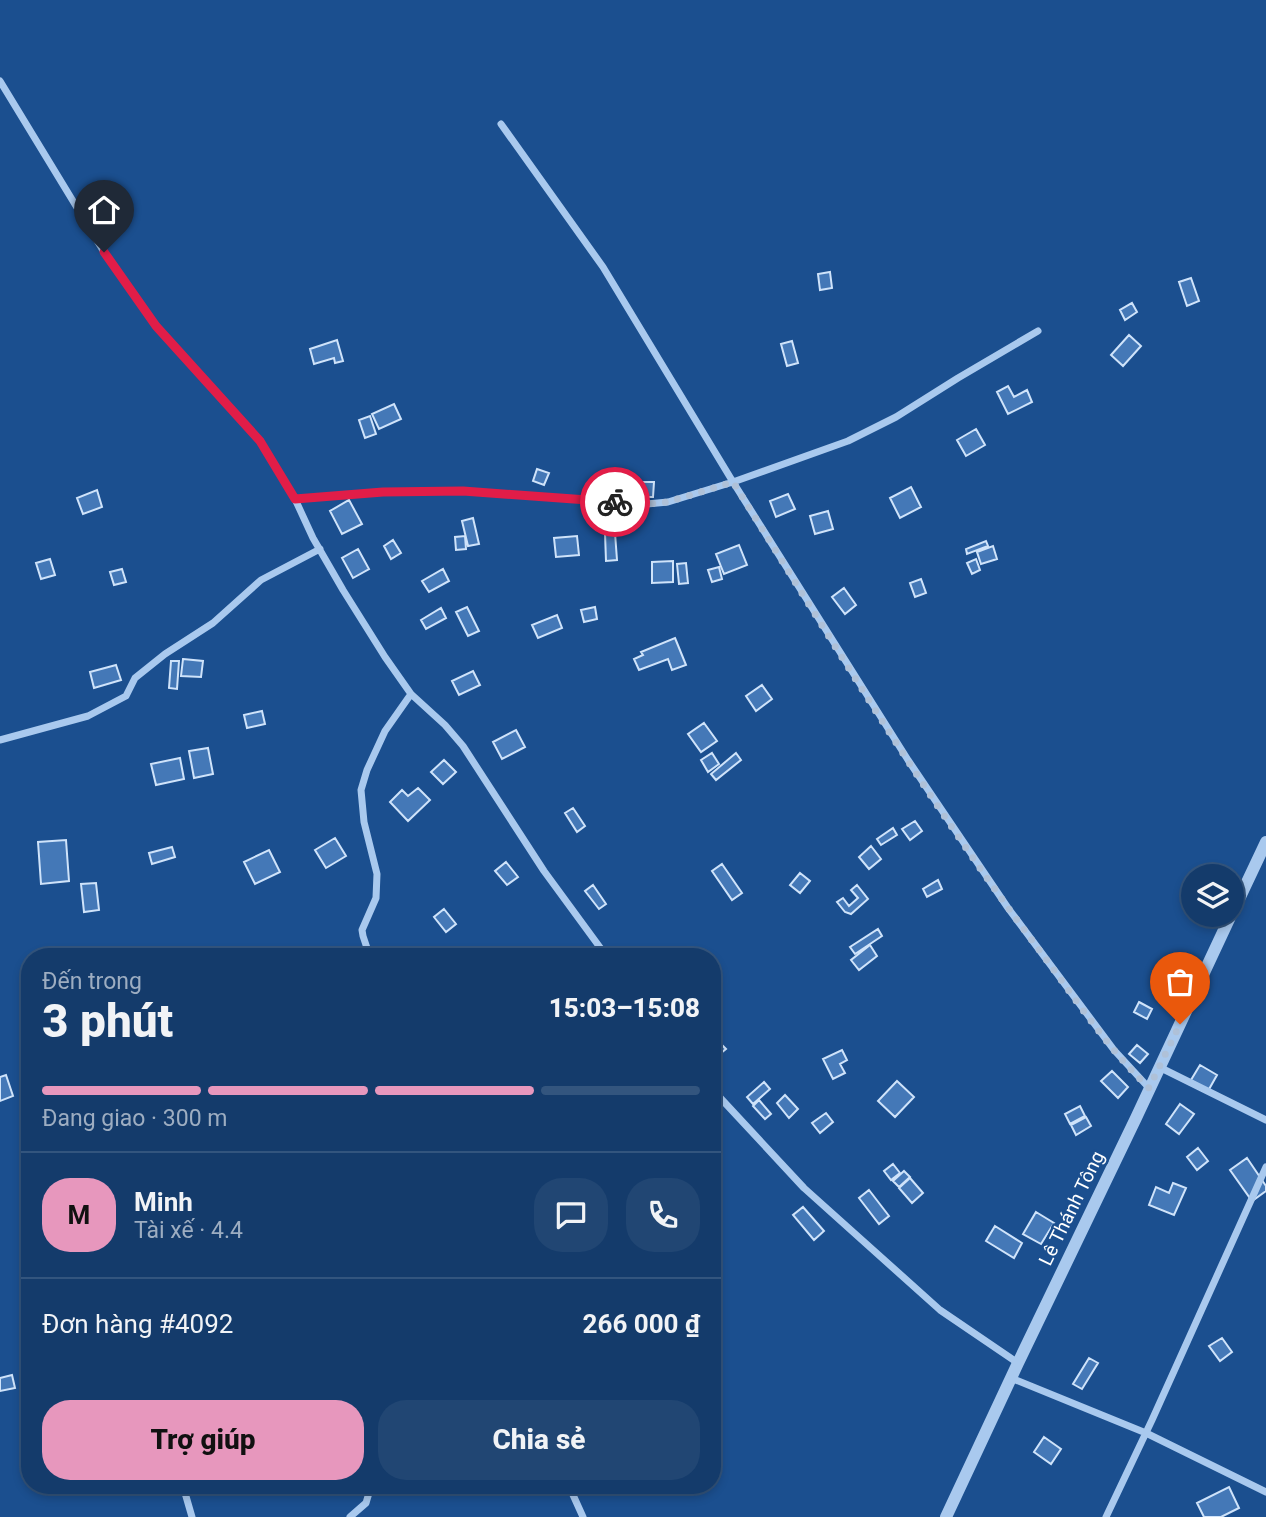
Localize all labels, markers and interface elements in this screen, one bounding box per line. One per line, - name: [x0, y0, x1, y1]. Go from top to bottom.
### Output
- pin: [74, 180, 134, 252]
- icon: home: [85, 191, 123, 229]
- courier: [580, 467, 650, 537]
- icon: bike: [596, 483, 634, 521]
- map controls: [1181, 864, 1244, 927]
- button: layers: [1181, 864, 1244, 927]
- pin: [1150, 952, 1210, 1024]
- icon: bag: [1161, 963, 1199, 1001]
- text: Đến trong: [42, 968, 142, 995]
- text: 15:03–15:08: [549, 993, 700, 1023]
- text: 3 phút: [42, 994, 173, 1048]
- text: Đang giao · 300 m: [42, 1105, 227, 1132]
- street label: Lê Thánh Tông: [1034, 1147, 1109, 1269]
- button: chat: [534, 1178, 608, 1252]
- button: phone: [626, 1178, 700, 1252]
- text: Minh: [134, 1187, 193, 1217]
- text: M: [68, 1200, 90, 1230]
- text: Tài xế · 4.4: [134, 1217, 243, 1244]
- text: Đơn hàng #4092: [42, 1309, 233, 1339]
- text: 266 000 ₫: [583, 1309, 700, 1339]
- button: Trợ giúp: [42, 1400, 364, 1480]
- button: Chia sẻ: [378, 1400, 700, 1480]

